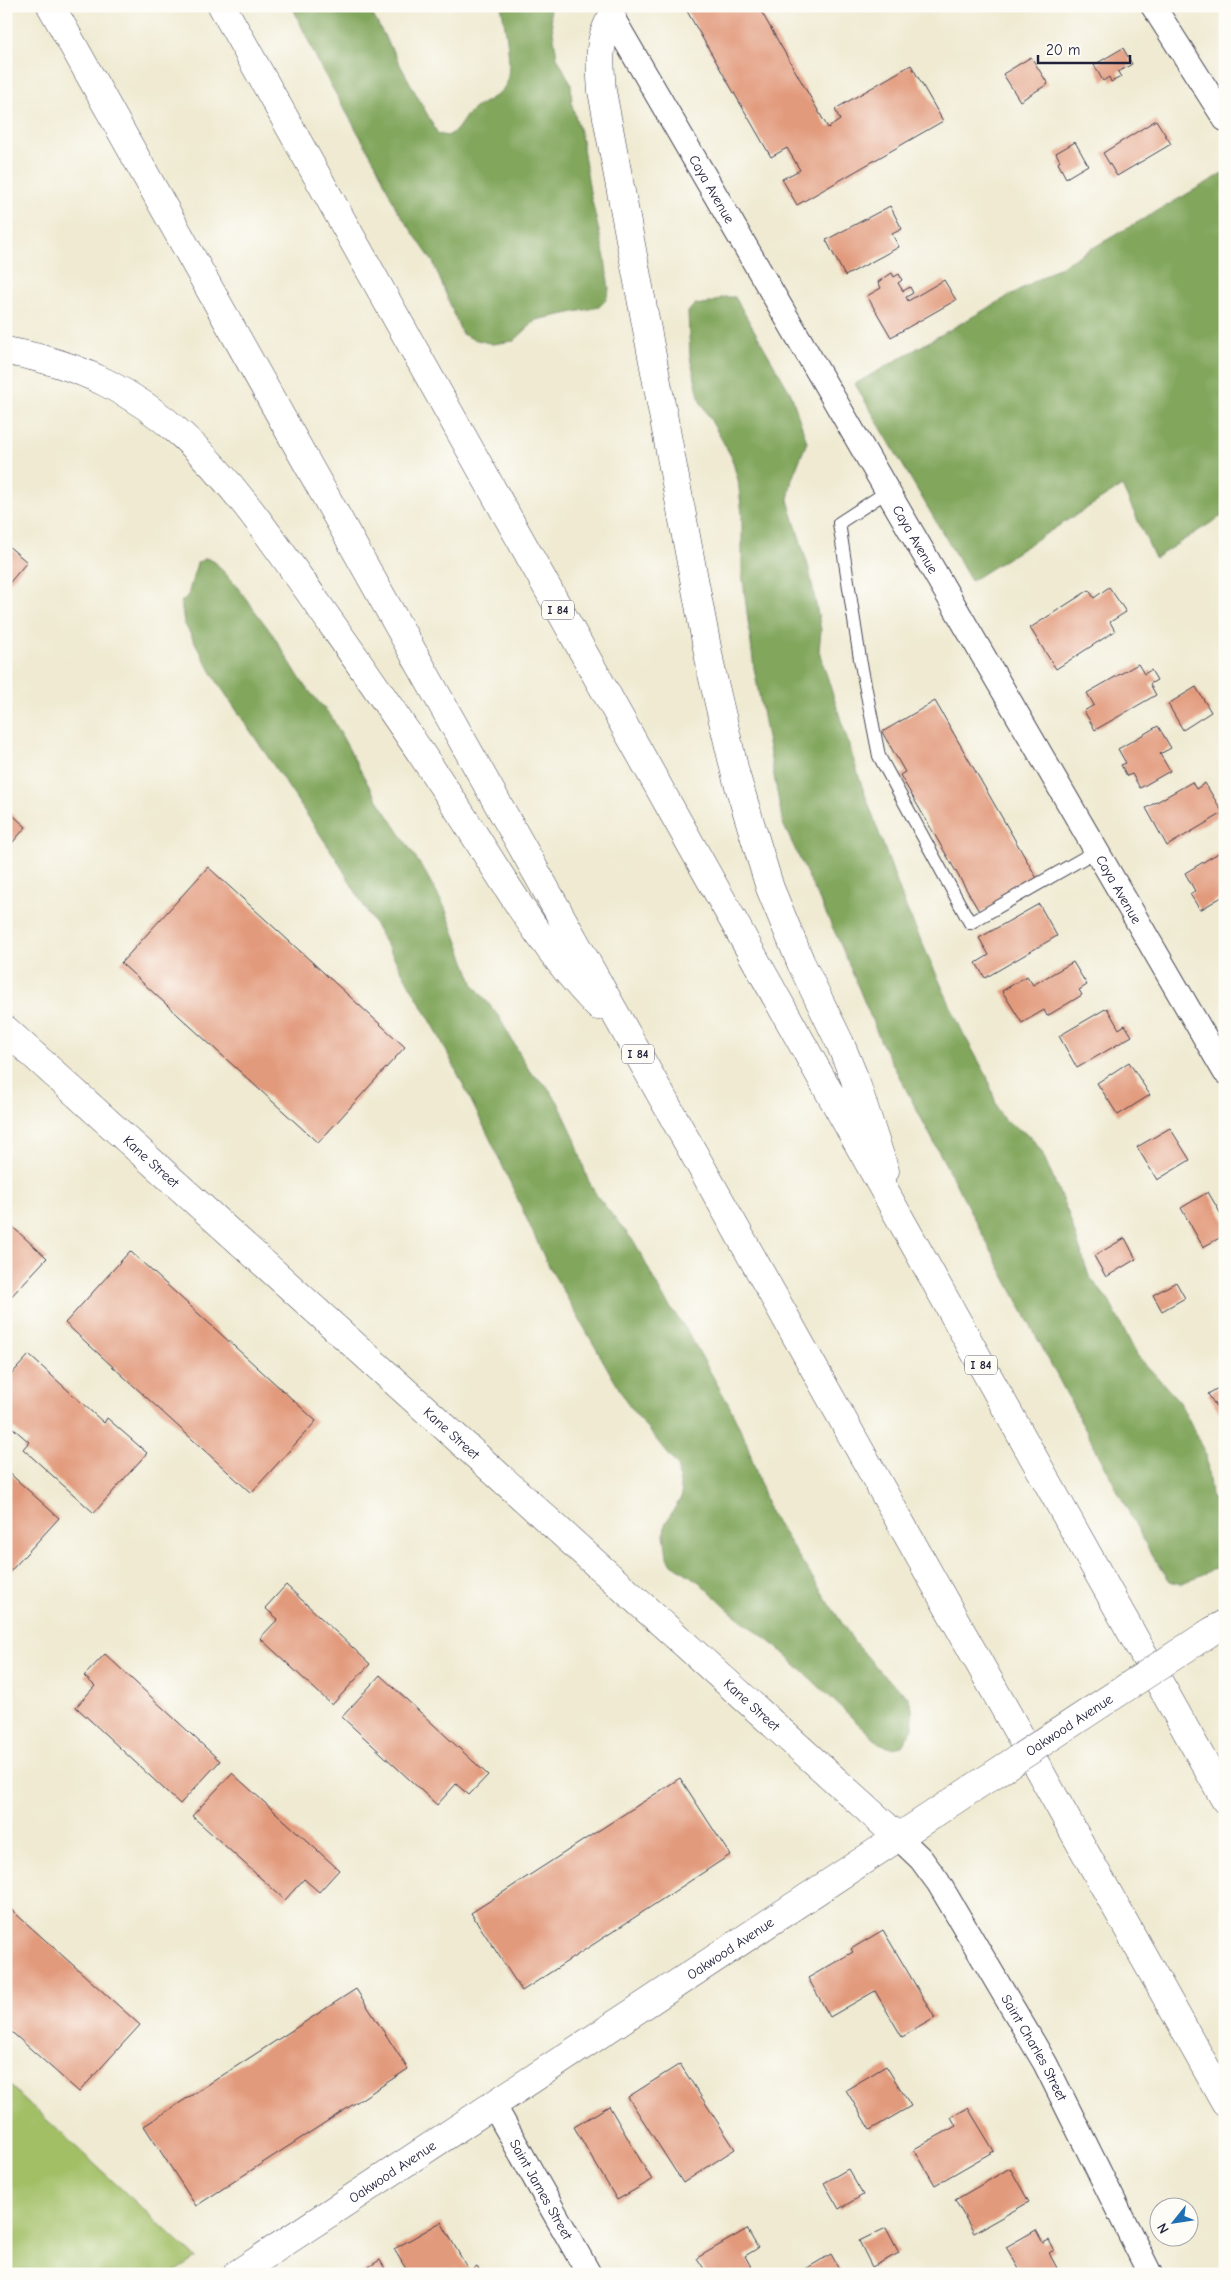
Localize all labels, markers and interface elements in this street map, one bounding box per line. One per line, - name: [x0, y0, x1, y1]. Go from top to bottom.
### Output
- scale bar: [1038, 32, 1131, 64]
- text: 20 m: [1046, 41, 1080, 59]
- street label: Caya Avenue: [685, 152, 738, 227]
- street label: Caya Avenue: [888, 502, 942, 577]
- road number: I 84: [542, 600, 574, 620]
- street label: Caya Avenue: [1092, 852, 1145, 927]
- road number: I 84: [622, 1044, 654, 1064]
- street label: Kane Street: [119, 1132, 183, 1192]
- road number: I 84: [965, 1356, 997, 1374]
- street label: Kane Street: [420, 1404, 484, 1464]
- street label: Kane Street: [720, 1676, 784, 1736]
- street label: Oakwood Avenue: [1023, 1691, 1116, 1760]
- street label: Oakwood Avenue: [684, 1914, 777, 1984]
- street label: Saint Charles Street: [997, 1992, 1071, 2105]
- street label: Saint James Street: [506, 2136, 576, 2244]
- street label: Oakwood Avenue: [346, 2137, 439, 2207]
- north arrow: [1148, 2198, 1198, 2248]
- text: N: [1154, 2220, 1173, 2236]

